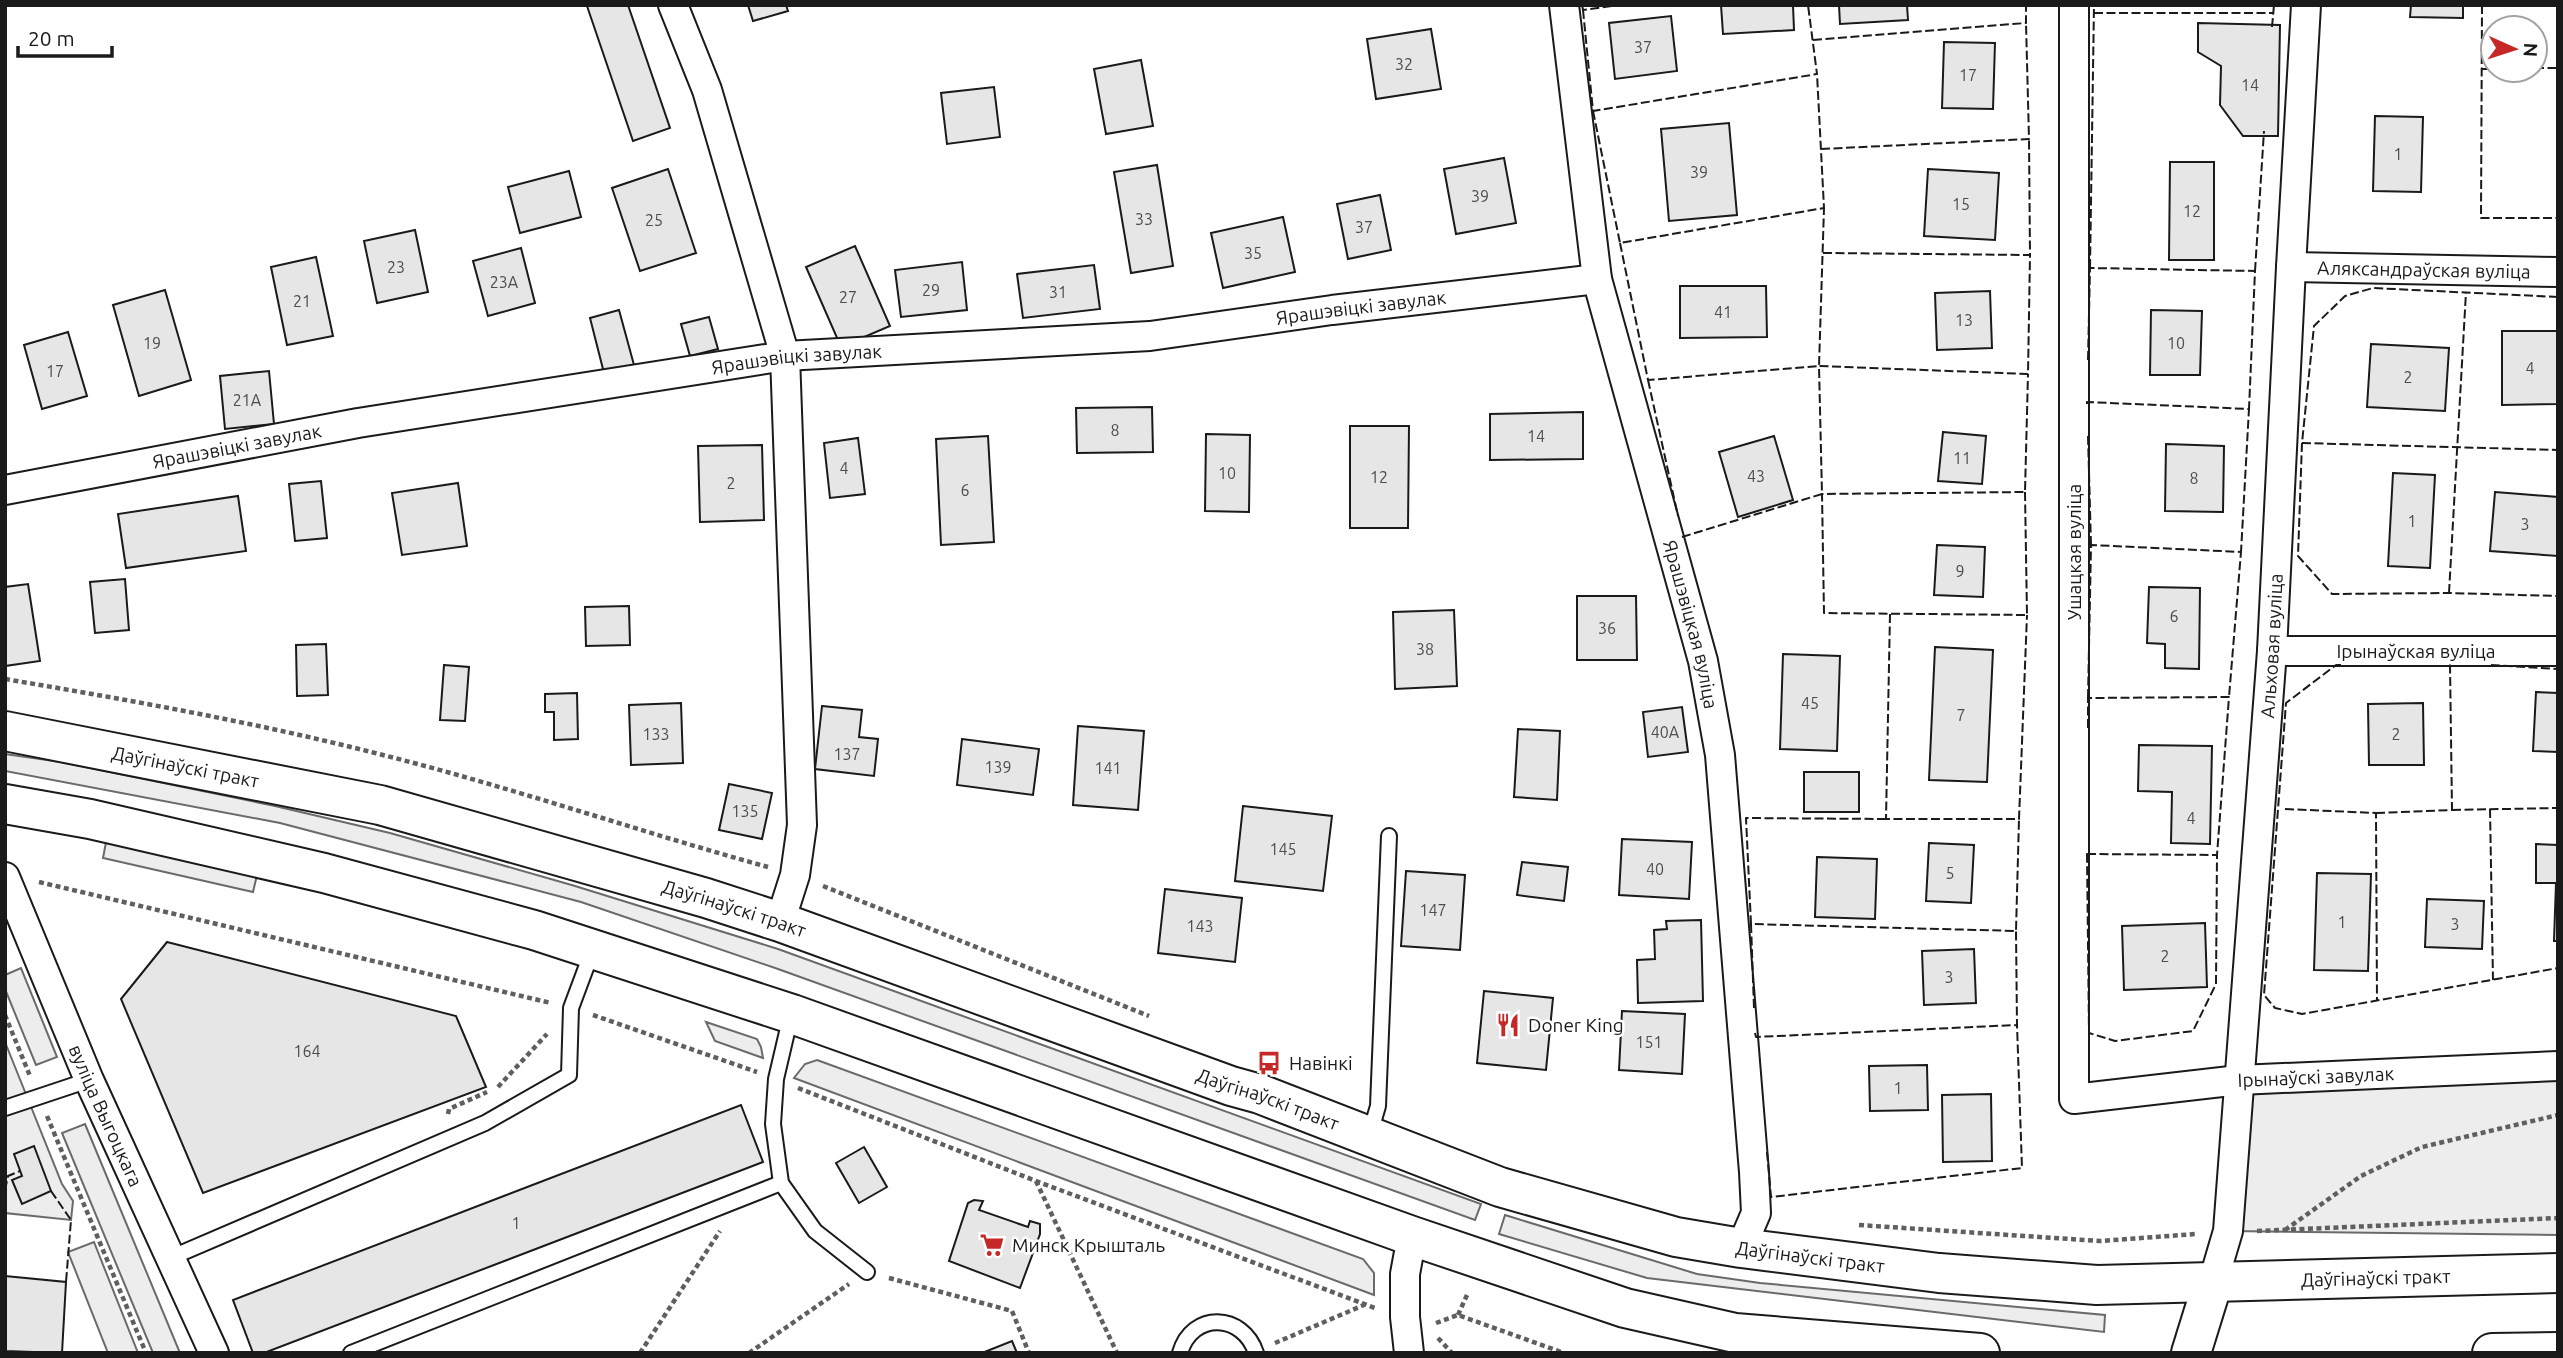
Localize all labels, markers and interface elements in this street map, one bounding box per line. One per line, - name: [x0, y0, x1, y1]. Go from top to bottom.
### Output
- scale bar: [18, 14, 112, 58]
- north arrow: [2479, 14, 2549, 84]
- text: 20 m: [28, 26, 75, 50]
- house number: 37: [1634, 38, 1652, 56]
- text: N: [2520, 42, 2542, 58]
- house number: 32: [1395, 55, 1413, 73]
- house number: 17: [1959, 66, 1977, 84]
- house number: 14: [2241, 76, 2259, 94]
- house number: 1: [2393, 145, 2403, 163]
- house number: 39: [1690, 163, 1708, 181]
- house number: 39: [1471, 187, 1489, 205]
- house number: 15: [1952, 195, 1970, 213]
- house number: 12: [2183, 202, 2201, 220]
- house number: 33: [1135, 210, 1153, 228]
- house number: 25: [645, 211, 663, 229]
- house number: 37: [1355, 218, 1373, 236]
- house number: 35: [1244, 244, 1262, 262]
- street label: Аляксандраўская вуліца: [2317, 256, 2531, 282]
- house number: 23: [387, 258, 405, 276]
- house number: 23А: [490, 273, 519, 291]
- house number: 29: [922, 281, 940, 299]
- house number: 31: [1049, 283, 1067, 301]
- street label: Ярашэвіцкі завулак: [1274, 286, 1447, 329]
- house number: 27: [839, 288, 857, 306]
- house number: 21: [293, 292, 311, 310]
- house number: 41: [1714, 303, 1732, 321]
- house number: 13: [1955, 311, 1973, 329]
- house number: 19: [143, 334, 161, 352]
- house number: 10: [2167, 334, 2185, 352]
- street label: Ярашэвіцкі завулак: [710, 340, 883, 378]
- house number: 4: [2525, 359, 2535, 377]
- house number: 17: [46, 362, 64, 380]
- house number: 2: [2403, 368, 2413, 386]
- house number: 21А: [233, 391, 262, 409]
- street label: Ярашэвіцкі завулак: [151, 419, 323, 473]
- house number: 8: [1110, 421, 1120, 439]
- house number: 14: [1527, 427, 1545, 445]
- house number: 11: [1953, 449, 1971, 467]
- house number: 4: [839, 459, 849, 477]
- house number: 10: [1218, 464, 1236, 482]
- house number: 43: [1747, 467, 1765, 485]
- house number: 12: [1370, 468, 1388, 486]
- house number: 8: [2189, 469, 2199, 487]
- house number: 2: [726, 474, 736, 492]
- house number: 6: [960, 481, 970, 499]
- street label: Ушацкая вуліца: [2063, 484, 2085, 620]
- house number: 1: [2407, 512, 2417, 530]
- house number: 3: [2520, 515, 2530, 533]
- street label: Ярашэвіцкая вуліца: [1659, 537, 1722, 711]
- house number: 9: [1955, 562, 1965, 580]
- street label: Альховая вуліца: [2256, 573, 2287, 719]
- house number: 6: [2169, 607, 2179, 625]
- house number: 36: [1598, 619, 1616, 637]
- house number: 38: [1416, 640, 1434, 658]
- street label: Ірынаўская вуліца: [2336, 640, 2496, 662]
- house number: 45: [1801, 694, 1819, 712]
- house number: 7: [1956, 706, 1966, 724]
- house number: 40А: [1651, 723, 1680, 741]
- house number: 133: [642, 725, 670, 743]
- house number: 2: [2391, 725, 2401, 743]
- street label: Даўгінаўскі тракт: [110, 741, 262, 792]
- house number: 137: [833, 745, 861, 763]
- house number: 139: [984, 758, 1012, 776]
- house number: 141: [1094, 759, 1122, 777]
- house number: 135: [731, 802, 759, 820]
- house number: 4: [2186, 809, 2196, 827]
- house number: 145: [1269, 840, 1297, 858]
- house number: 40: [1646, 860, 1664, 878]
- house number: 5: [1945, 864, 1955, 882]
- street label: Даўгінаўскі тракт: [660, 875, 810, 942]
- house number: 147: [1419, 901, 1447, 919]
- house number: 1: [2337, 913, 2347, 931]
- house number: 3: [2450, 915, 2460, 933]
- house number: 143: [1186, 917, 1214, 935]
- house number: 2: [2160, 947, 2170, 965]
- house number: 3: [1944, 968, 1954, 986]
- restaurant icon: Doner King: [1494, 1011, 1522, 1039]
- place label: Doner King: [1528, 1014, 1624, 1036]
- house number: 151: [1635, 1033, 1663, 1051]
- street label: вуліца Выгоцкага: [65, 1041, 147, 1190]
- house number: 164: [293, 1042, 321, 1060]
- bus stop icon: Навінкі: [1255, 1049, 1283, 1077]
- place label: Навінкі: [1289, 1052, 1353, 1074]
- street label: Ірынаўскі завулак: [2237, 1062, 2395, 1091]
- street label: Даўгінаўскі тракт: [1194, 1063, 1343, 1135]
- house number: 1: [1893, 1079, 1903, 1097]
- house number: 1: [511, 1214, 521, 1232]
- supermarket icon: Минск Крышталь: [978, 1231, 1006, 1259]
- place label: Минск Крышталь: [1012, 1234, 1165, 1256]
- street label: Даўгінаўскі тракт: [1734, 1236, 1886, 1277]
- street label: Даўгінаўскі тракт: [2300, 1265, 2451, 1291]

